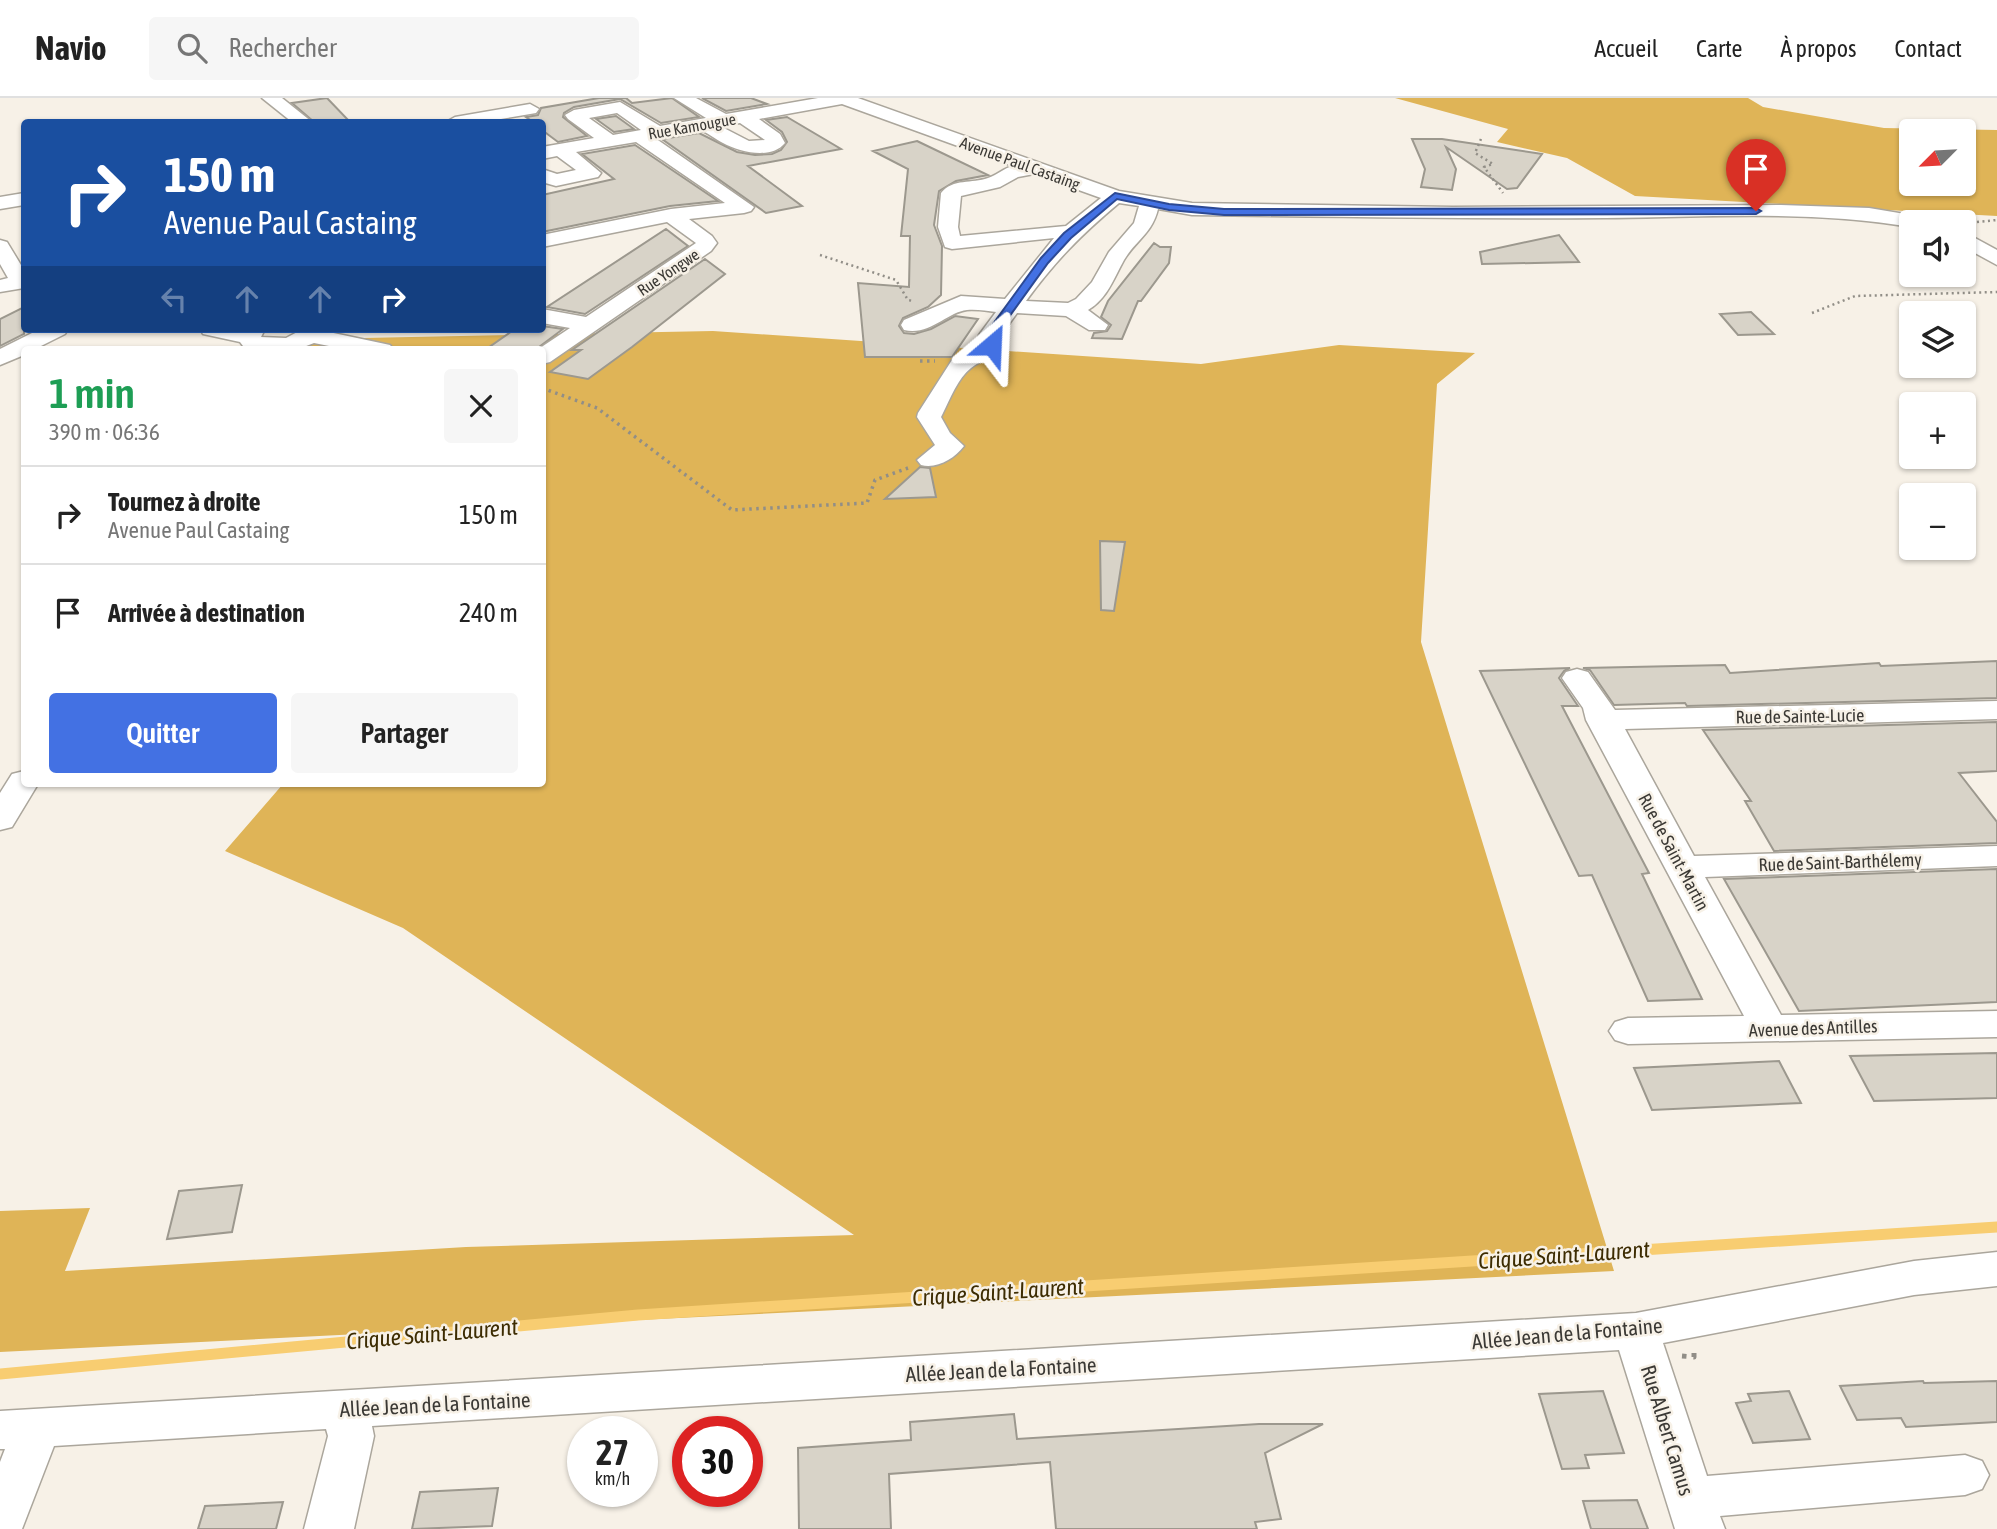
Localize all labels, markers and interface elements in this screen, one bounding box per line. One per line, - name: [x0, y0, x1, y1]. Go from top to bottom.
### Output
- search box: [149, 17, 639, 80]
- text: Navio: [35, 29, 107, 67]
- icon: search: [173, 29, 211, 67]
- text: Rechercher: [229, 33, 337, 63]
- text: Accueil: [1594, 35, 1658, 62]
- text: Carte: [1696, 35, 1742, 62]
- text: À propos: [1780, 35, 1856, 62]
- text: Contact: [1894, 35, 1962, 62]
- street label: Rue Kamougue: [647, 109, 737, 144]
- north arrow: [1899, 119, 1976, 196]
- map controls: [1899, 119, 1976, 560]
- street label: Avenue Paul Castaing: [957, 133, 1083, 194]
- pin: [1726, 139, 1786, 211]
- text: 150 m: [164, 146, 275, 202]
- icon: right: [49, 147, 140, 238]
- icon: arrive: [1737, 150, 1775, 188]
- text: Avenue Paul Castaing: [164, 204, 417, 241]
- button: sound: [1899, 210, 1976, 287]
- street label: Rue Yongwe: [634, 245, 703, 300]
- icon: left: [155, 280, 193, 318]
- icon: ahead: [228, 280, 266, 318]
- icon: ahead: [301, 280, 339, 318]
- icon: right: [374, 280, 412, 318]
- button: layers: [1899, 301, 1976, 378]
- position arrow: [955, 308, 1029, 382]
- text: 1 min: [49, 369, 135, 417]
- button: close: [444, 369, 518, 443]
- button: +: [1899, 392, 1976, 469]
- text: 390 m · 06:36: [49, 419, 160, 445]
- button: −: [1899, 483, 1976, 560]
- text: Tournez à droite: [108, 487, 261, 517]
- icon: right: [49, 496, 87, 534]
- text: 150 m: [459, 500, 518, 530]
- text: Avenue Paul Castaing: [108, 517, 290, 543]
- icon: arrive: [49, 594, 87, 632]
- text: Arrivée à destination: [108, 598, 305, 628]
- text: 240 m: [459, 598, 518, 628]
- button: Quitter: [49, 693, 277, 773]
- button: Partager: [291, 693, 518, 773]
- street label: Rue de Sainte-Lucie: [1736, 704, 1864, 728]
- street label: Rue de Saint-Martin: [1634, 790, 1714, 914]
- street label: Rue de Saint-Barthélemy: [1758, 849, 1922, 875]
- street label: Avenue des Antilles: [1748, 1015, 1878, 1041]
- water label: Crique Saint-Laurent: [1477, 1236, 1651, 1274]
- water label: Crique Saint-Laurent: [911, 1273, 1085, 1311]
- street label: Allée Jean de la Fontaine: [1471, 1313, 1663, 1353]
- water label: Crique Saint-Laurent: [345, 1314, 519, 1354]
- street label: Allée Jean de la Fontaine: [905, 1352, 1097, 1386]
- street label: Rue Albert Camus: [1637, 1362, 1699, 1498]
- street label: Allée Jean de la Fontaine: [339, 1387, 531, 1421]
- speed limit sign: 30: [672, 1416, 763, 1507]
- text: 27: [596, 1432, 629, 1472]
- text: km/h: [595, 1468, 630, 1489]

